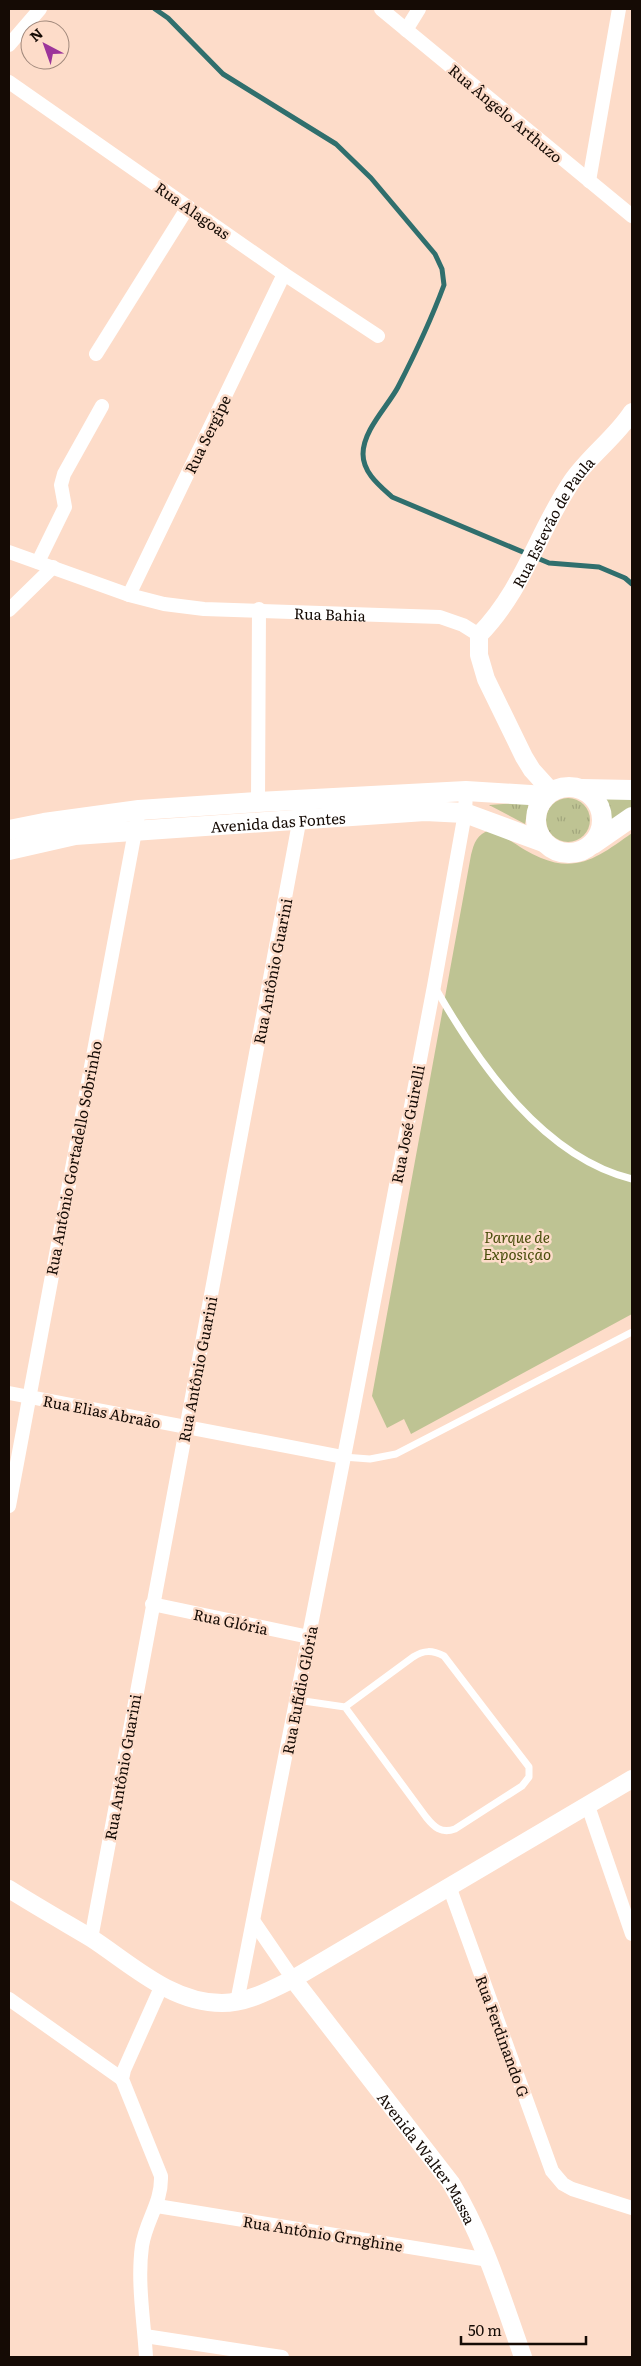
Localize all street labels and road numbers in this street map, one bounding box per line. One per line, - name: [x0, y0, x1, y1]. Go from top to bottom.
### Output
- street label: Rua Ângelo Arthuzo: [444, 58, 568, 168]
- street label: Rua Alagoas: [151, 176, 235, 244]
- street label: Rua Sergipe: [178, 391, 236, 477]
- street label: Rua Estevão de Paula: [506, 450, 600, 591]
- street label: Rua Bahia: [294, 601, 367, 626]
- street label: Avenida das Fontes: [210, 805, 346, 837]
- street label: Rua Antônio Guarini: [247, 896, 297, 1046]
- street label: Rua Antônio Gortadello Sobrinho: [39, 1039, 107, 1277]
- street label: Rua José Guirelli: [384, 1063, 430, 1185]
- street label: Rua Antônio Guarini: [172, 1294, 222, 1444]
- street label: Rua Elias Abraão: [41, 1388, 163, 1434]
- street label: Rua Glória: [192, 1602, 271, 1640]
- street label: Rua Eufídio Glória: [275, 1623, 323, 1756]
- street label: Rua Antônio Guarini: [98, 1692, 146, 1842]
- street label: Rua Ferdinando G: [470, 1972, 536, 2100]
- street label: Avenida Walter Massa: [373, 2086, 483, 2229]
- street label: Rua Antônio Grnghine: [241, 2209, 405, 2257]

